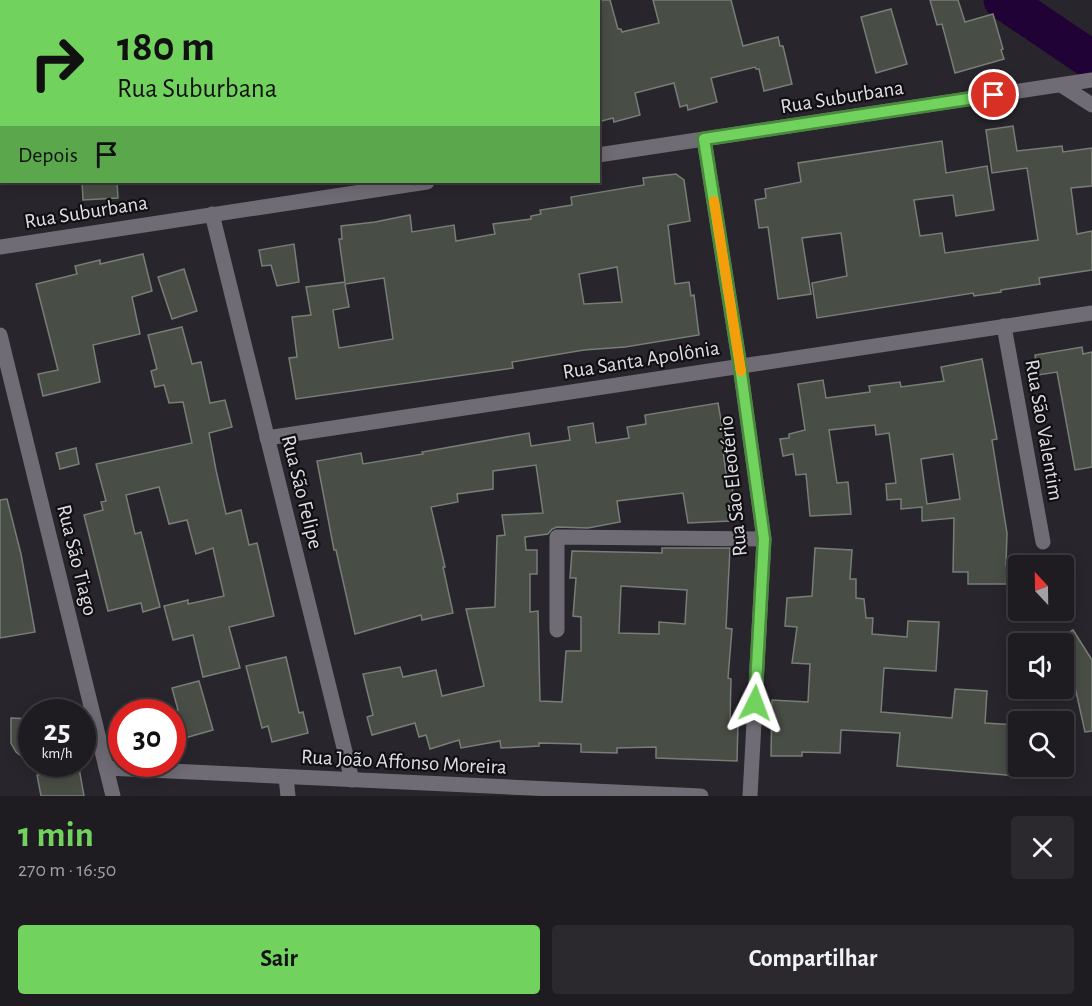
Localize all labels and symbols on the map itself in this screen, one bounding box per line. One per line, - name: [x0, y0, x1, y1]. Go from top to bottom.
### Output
- pin: [968, 69, 1019, 120]
- street label: Rua Suburbana: [779, 77, 905, 117]
- street label: Rua Suburbana: [23, 192, 149, 232]
- street label: Rua Santa Apolônia: [561, 337, 721, 383]
- street label: Rua São Valentim: [1021, 358, 1067, 502]
- street label: Rua São Eleotério: [715, 414, 751, 558]
- street label: Rua São Felipe: [278, 433, 326, 551]
- street label: Rua São Tiago: [53, 502, 101, 618]
- north arrow: [1008, 555, 1074, 621]
- position arrow: [723, 671, 787, 735]
- speed limit sign: 30: [108, 699, 186, 777]
- street label: Rua João Affonso Moreira: [301, 746, 508, 778]

